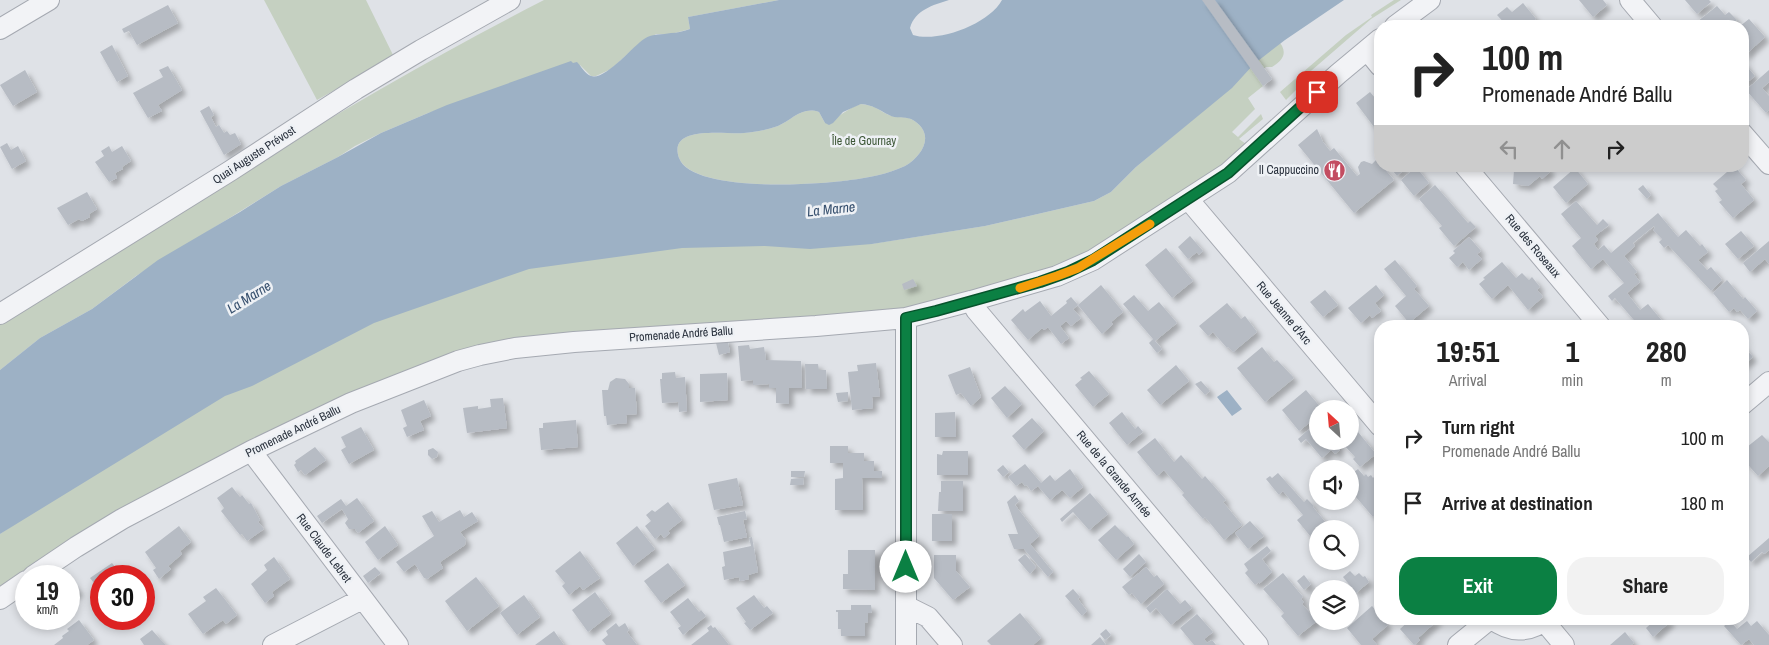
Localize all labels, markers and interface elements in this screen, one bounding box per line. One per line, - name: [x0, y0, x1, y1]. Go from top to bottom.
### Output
- text: 100 m: [1482, 34, 1563, 81]
- icon: right: [1399, 40, 1464, 105]
- pin: [1296, 71, 1338, 113]
- icon: arrive: [1303, 78, 1331, 106]
- text: Promenade André Ballu: [1482, 79, 1673, 109]
- street label: Quai Auguste Prévost: [209, 122, 299, 188]
- park label: Île de Gournay: [831, 133, 896, 149]
- icon: left: [1495, 135, 1523, 163]
- icon: ahead: [1548, 135, 1576, 163]
- icon: right: [1601, 135, 1629, 163]
- restaurant icon: Il Cappuccino: [1323, 158, 1347, 182]
- place label: Il Cappuccino: [1259, 162, 1319, 178]
- water label: La Marne: [806, 198, 856, 220]
- street label: Rue des Roseaux: [1502, 211, 1564, 281]
- water label: La Marne: [224, 277, 274, 317]
- street label: Rue Jeanne d'Arc: [1253, 278, 1315, 348]
- street label: Promenade André Ballu: [629, 322, 733, 346]
- text: 19:51: [1436, 331, 1499, 371]
- text: 1: [1566, 331, 1579, 371]
- text: 280: [1646, 331, 1687, 371]
- text: Arrival: [1449, 369, 1487, 391]
- text: min: [1561, 369, 1583, 391]
- text: m: [1661, 369, 1672, 391]
- north arrow: [1309, 400, 1359, 450]
- map controls: [1309, 400, 1359, 630]
- street label: Promenade André Ballu: [243, 401, 343, 461]
- text: Turn right: [1442, 414, 1514, 440]
- icon: right: [1399, 424, 1427, 452]
- text: 100 m: [1681, 425, 1724, 451]
- street label: Rue de la Grande Armée: [1073, 427, 1155, 521]
- text: Promenade André Ballu: [1442, 440, 1581, 462]
- button: sound: [1309, 460, 1359, 510]
- icon: arrive: [1399, 489, 1427, 517]
- text: Arrive at destination: [1442, 490, 1593, 516]
- text: 180 m: [1681, 490, 1724, 516]
- street label: Rue Claude Lebret: [293, 510, 355, 586]
- button: search: [1309, 520, 1359, 570]
- position arrow: [879, 540, 931, 592]
- button: Exit: [1399, 557, 1557, 615]
- button: Share: [1567, 557, 1724, 615]
- speed limit sign: 30: [90, 565, 155, 630]
- text: 19: [36, 574, 59, 608]
- button: layers: [1309, 580, 1359, 630]
- text: km/h: [37, 602, 58, 618]

